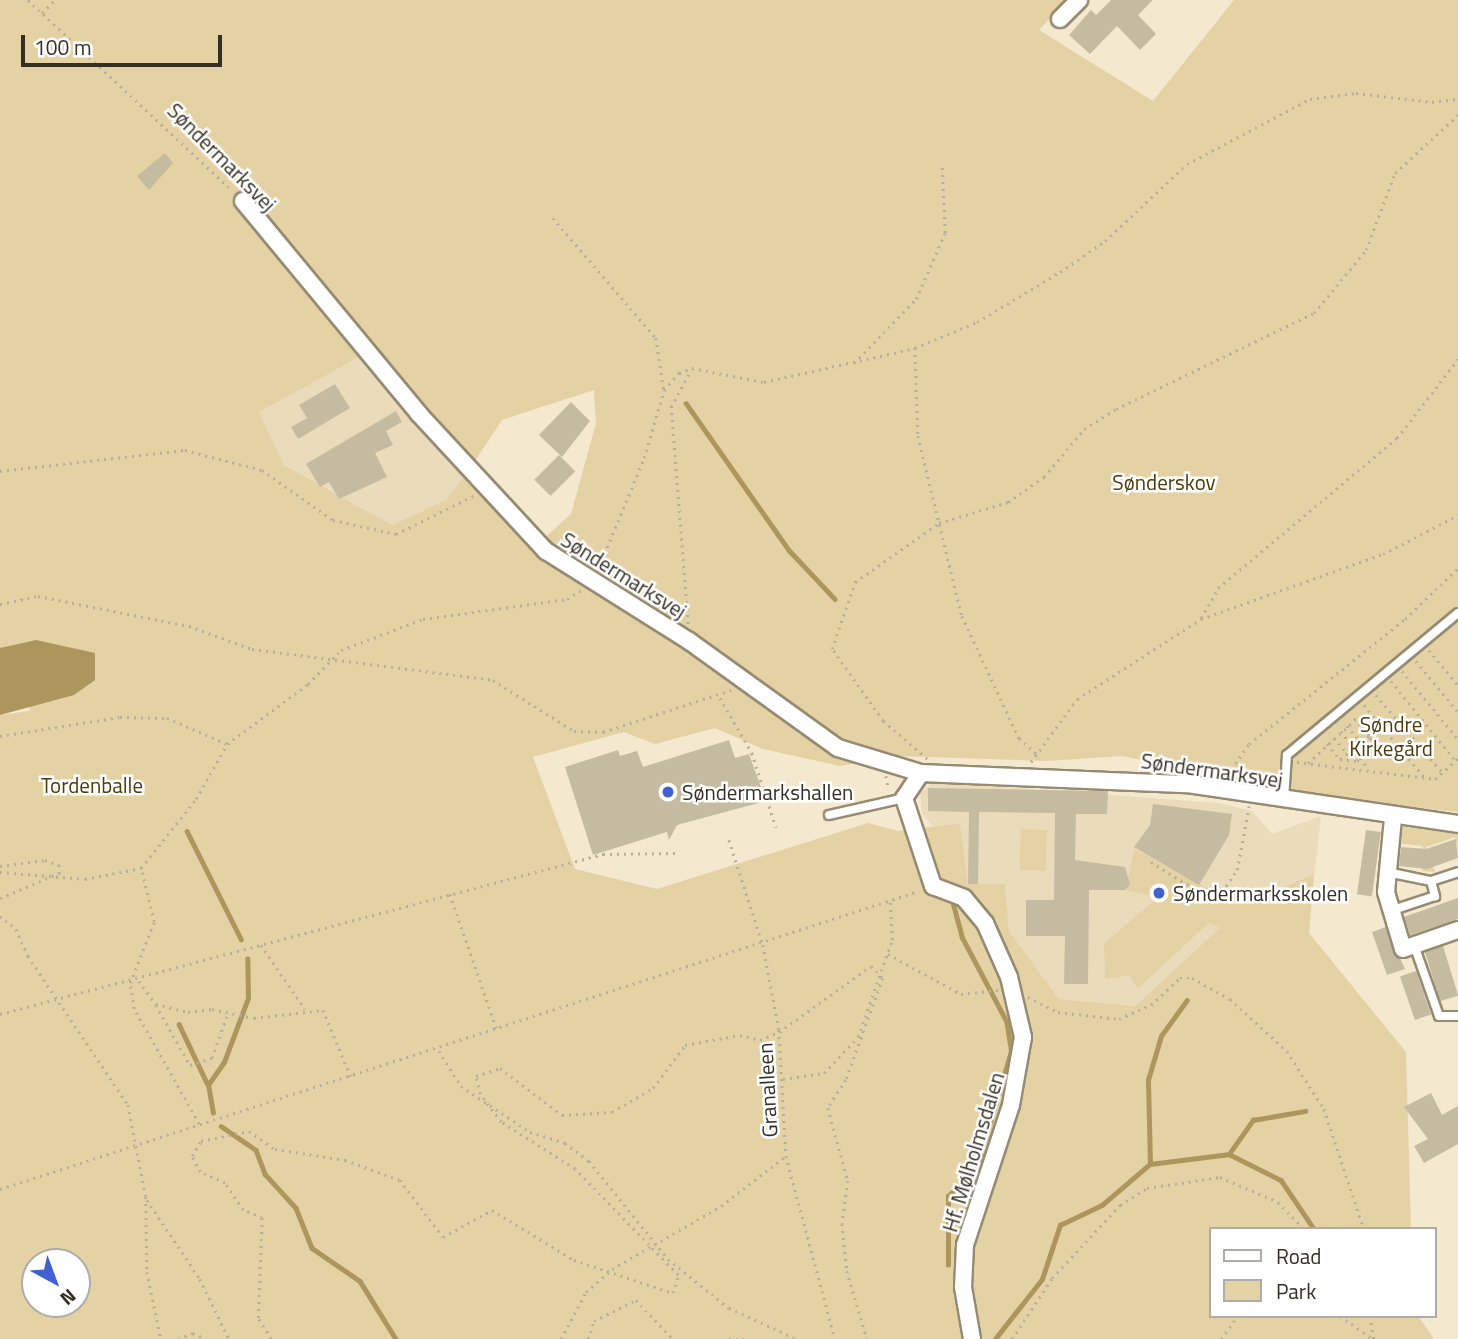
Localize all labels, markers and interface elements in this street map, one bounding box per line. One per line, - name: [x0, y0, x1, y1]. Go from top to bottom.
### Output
- scale bar: [24, 21, 226, 65]
- text: 100 m: [34, 31, 91, 63]
- street label: Søndermarksvej: [163, 98, 281, 216]
- park label: Sønderskov: [1112, 469, 1216, 495]
- street label: Søndermarksvej: [557, 526, 691, 624]
- park label: Søndre Kirkegård: [1349, 711, 1433, 761]
- street label: Søndermarksvej: [1140, 748, 1284, 792]
- park label: Tordenballe: [41, 772, 143, 798]
- place label: Søndermarkshallen: [682, 779, 853, 805]
- marker: Søndermarkshallen: [660, 784, 676, 800]
- place label: Søndermarksskolen: [1173, 880, 1348, 906]
- marker: Søndermarksskolen: [1151, 885, 1167, 901]
- street label: Granalleen: [752, 1042, 782, 1138]
- street label: Hf. Mølholmsdalen: [937, 1069, 1009, 1235]
- legend: [1210, 1227, 1437, 1318]
- text: Road: [1276, 1240, 1321, 1272]
- north arrow: [21, 1248, 91, 1318]
- text: Park: [1276, 1275, 1316, 1307]
- text: N: [54, 1282, 83, 1313]

